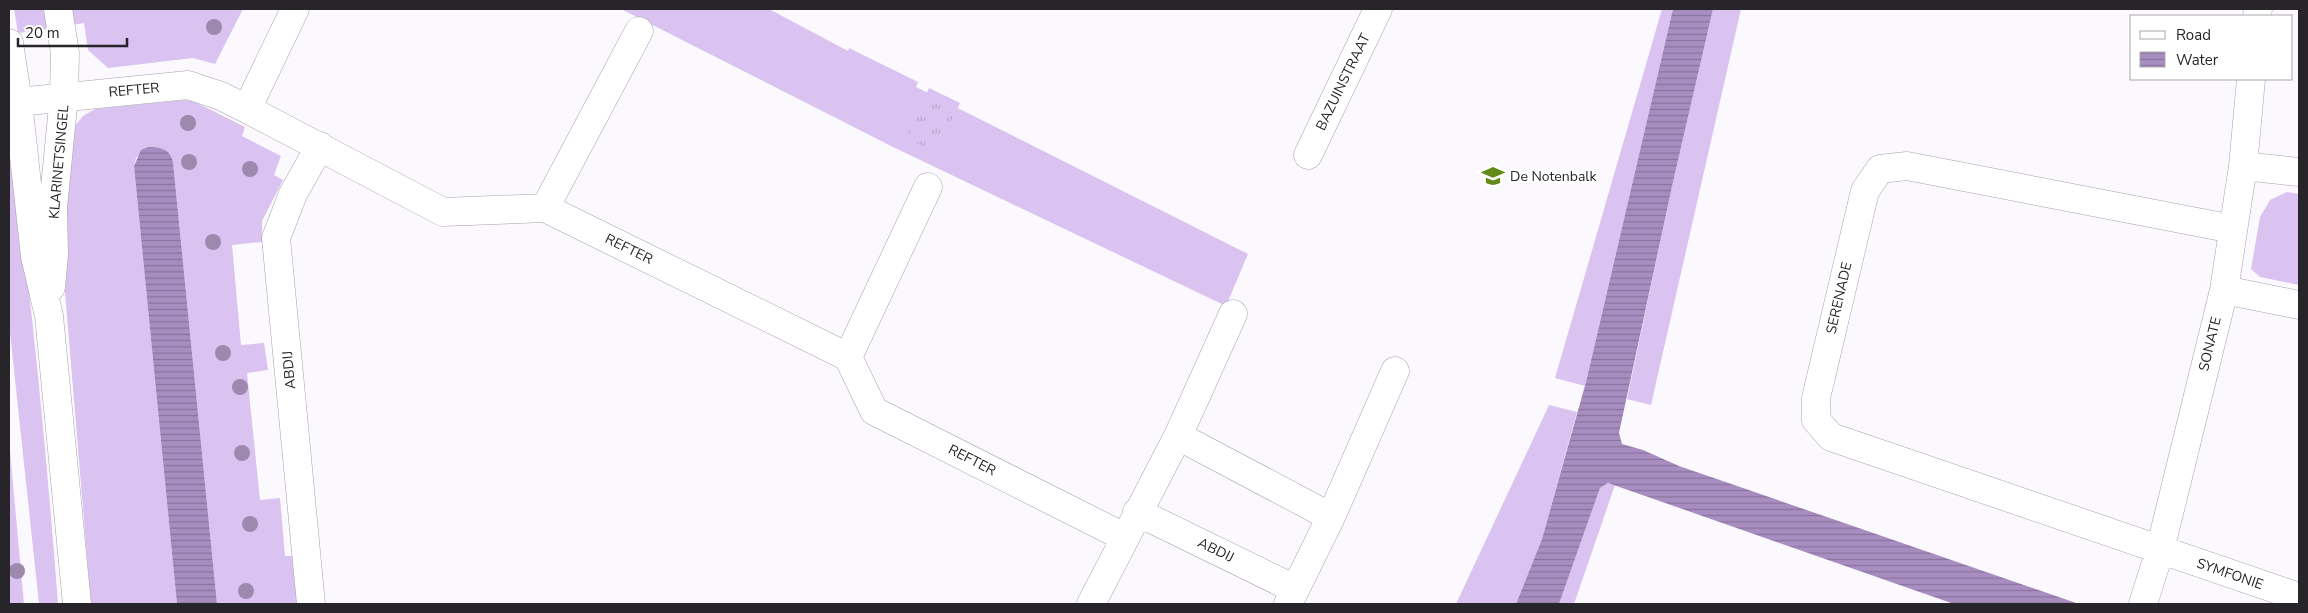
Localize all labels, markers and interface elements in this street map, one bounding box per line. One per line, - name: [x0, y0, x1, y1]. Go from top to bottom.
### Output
- scale bar: [18, 15, 126, 47]
- legend: [2130, 15, 2293, 80]
- text: 20 m: [25, 23, 60, 43]
- text: Road: [2176, 25, 2211, 45]
- street label: BAZUINSTRAAT: [1311, 30, 1375, 134]
- text: Water: [2176, 50, 2219, 70]
- street label: REFTER: [108, 78, 160, 102]
- street label: KLARINETSINGEL: [45, 104, 73, 220]
- school or university icon: De Notenbalk: [1480, 163, 1506, 189]
- place label: De Notenbalk: [1510, 167, 1597, 186]
- street label: REFTER: [602, 229, 656, 269]
- street label: SERENADE: [1821, 260, 1857, 336]
- street label: SONATE: [2194, 315, 2226, 373]
- street label: ABDIJ: [278, 350, 300, 390]
- street label: REFTER: [945, 440, 999, 480]
- street label: ABDIJ: [1195, 533, 1237, 567]
- street label: SYMFONIE: [2194, 554, 2266, 594]

